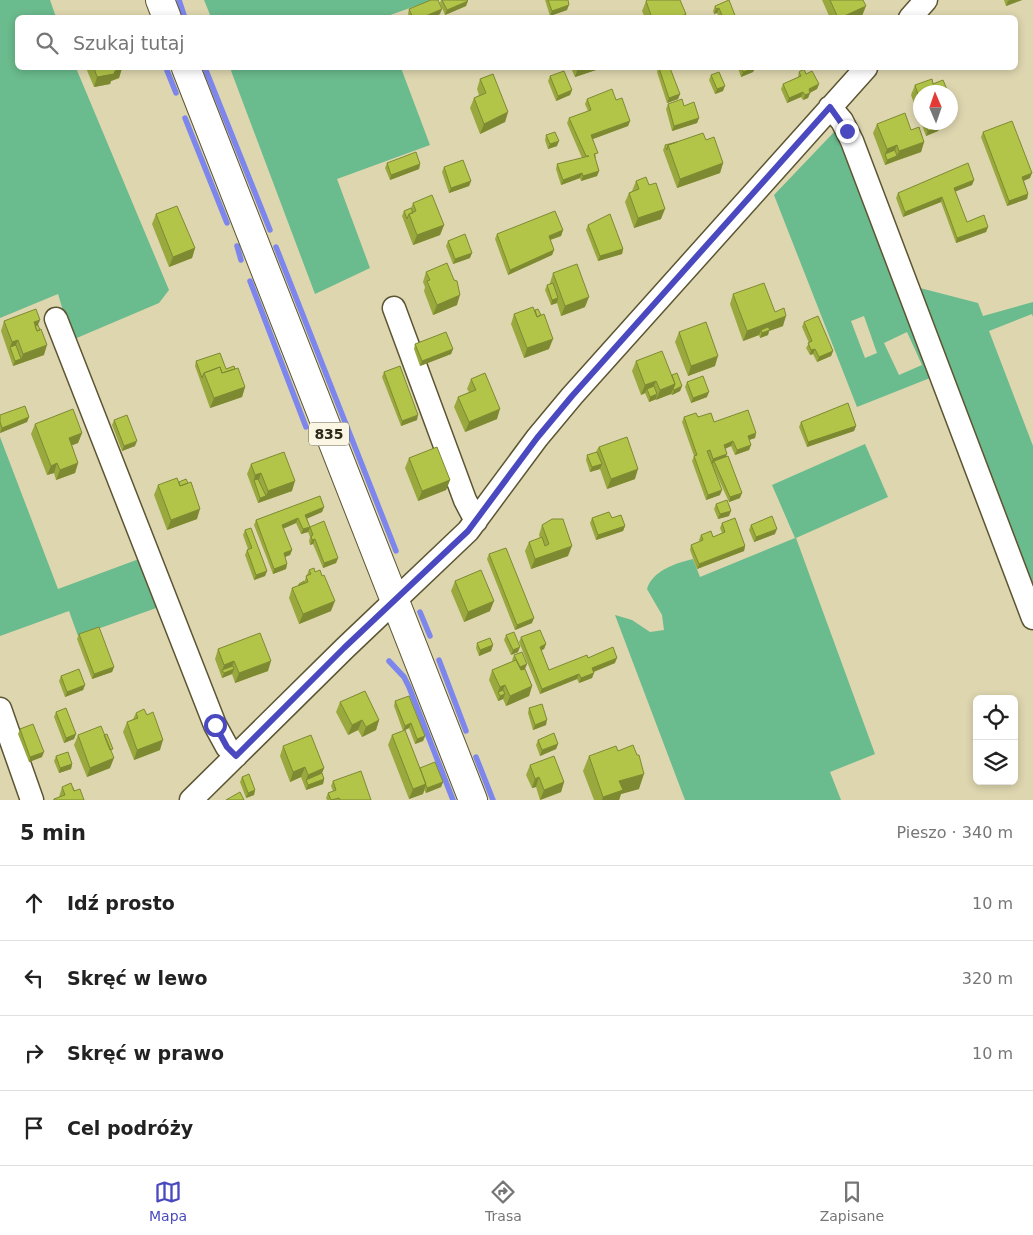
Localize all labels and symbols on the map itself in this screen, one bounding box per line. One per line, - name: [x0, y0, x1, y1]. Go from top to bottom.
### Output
- north arrow: [913, 85, 958, 130]
- route end: [836, 120, 859, 143]
- road number: 835: [309, 422, 349, 446]
- route start: [204, 714, 227, 737]

